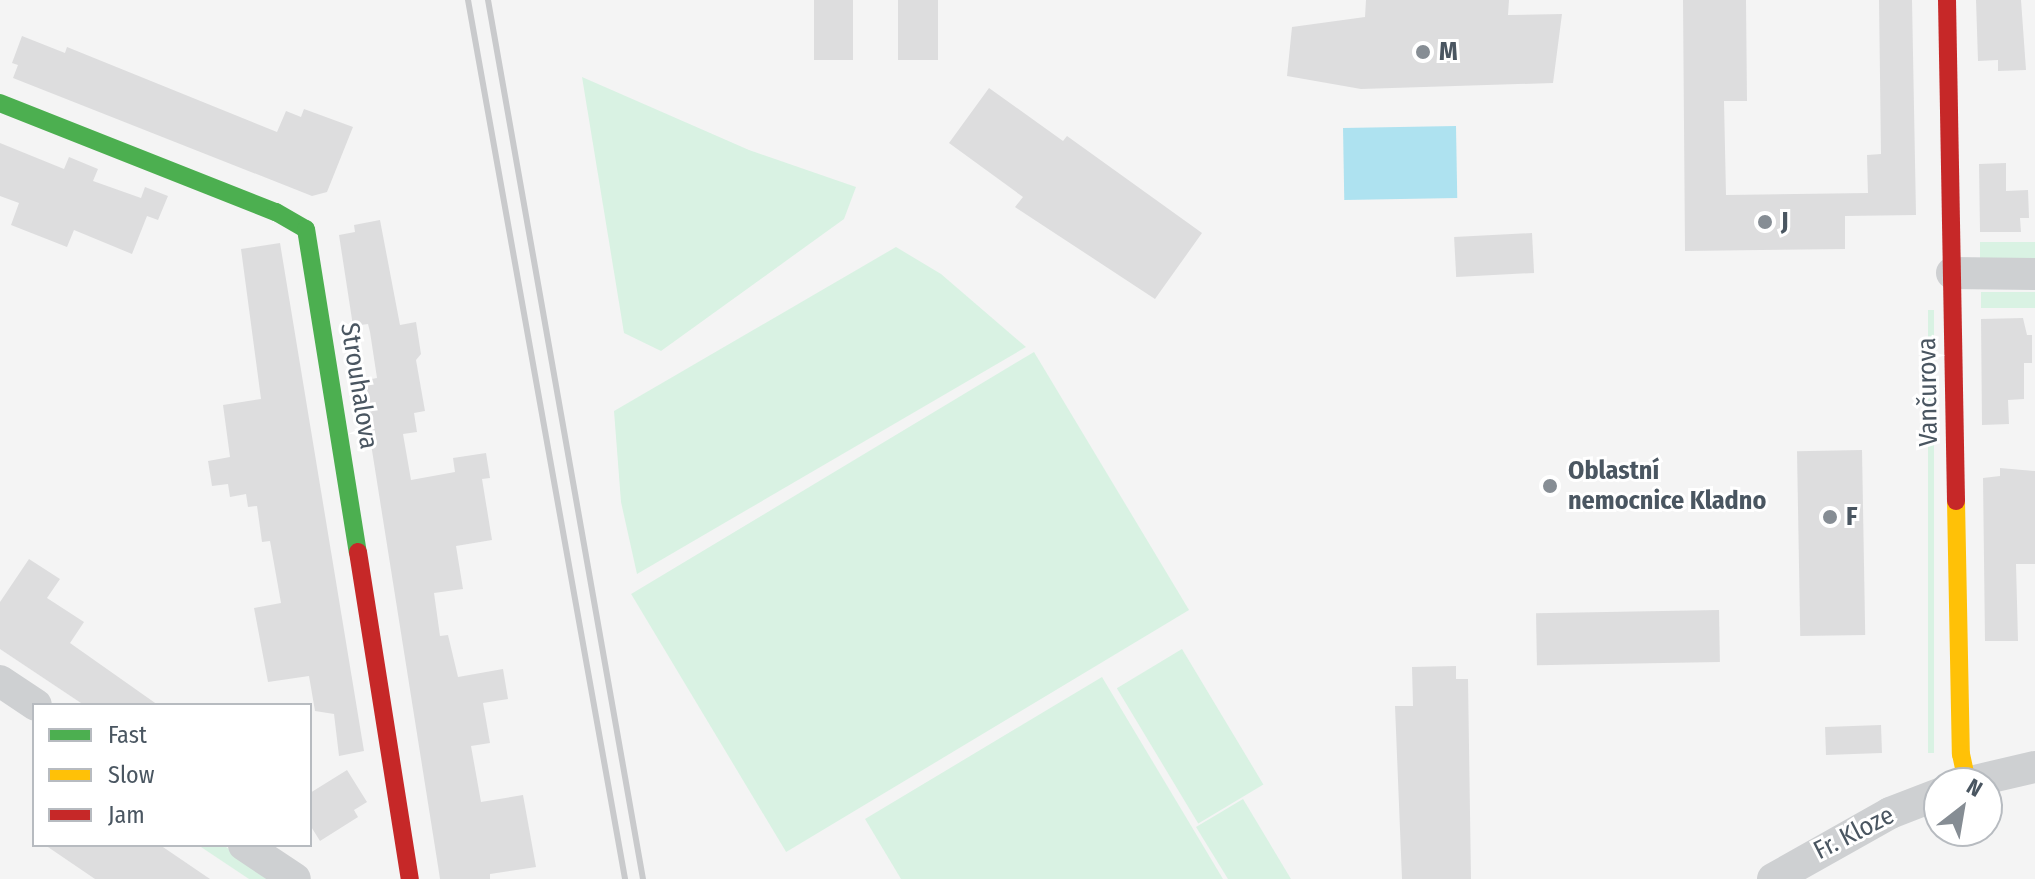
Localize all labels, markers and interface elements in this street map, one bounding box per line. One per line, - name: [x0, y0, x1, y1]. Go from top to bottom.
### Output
- place label: M: [1439, 36, 1458, 68]
- marker: M: [1414, 43, 1432, 61]
- place label: J: [1781, 206, 1789, 238]
- marker: J: [1756, 213, 1774, 231]
- street label: Strouhalova: [334, 321, 384, 451]
- street label: Vančurova: [1911, 337, 1945, 447]
- place label: Oblastní nemocnice Kladno: [1568, 455, 1766, 516]
- marker: Oblastní nemocnice Kladno: [1539, 475, 1561, 497]
- place label: F: [1846, 501, 1857, 533]
- marker: F: [1821, 508, 1839, 526]
- legend: [32, 703, 312, 847]
- text: Fast: [108, 721, 147, 749]
- text: Slow: [108, 761, 154, 789]
- north arrow: [1923, 767, 2003, 847]
- text: N: [1962, 773, 1987, 803]
- street label: Fr. Kloze: [1809, 800, 1899, 866]
- text: Jam: [108, 801, 145, 829]

